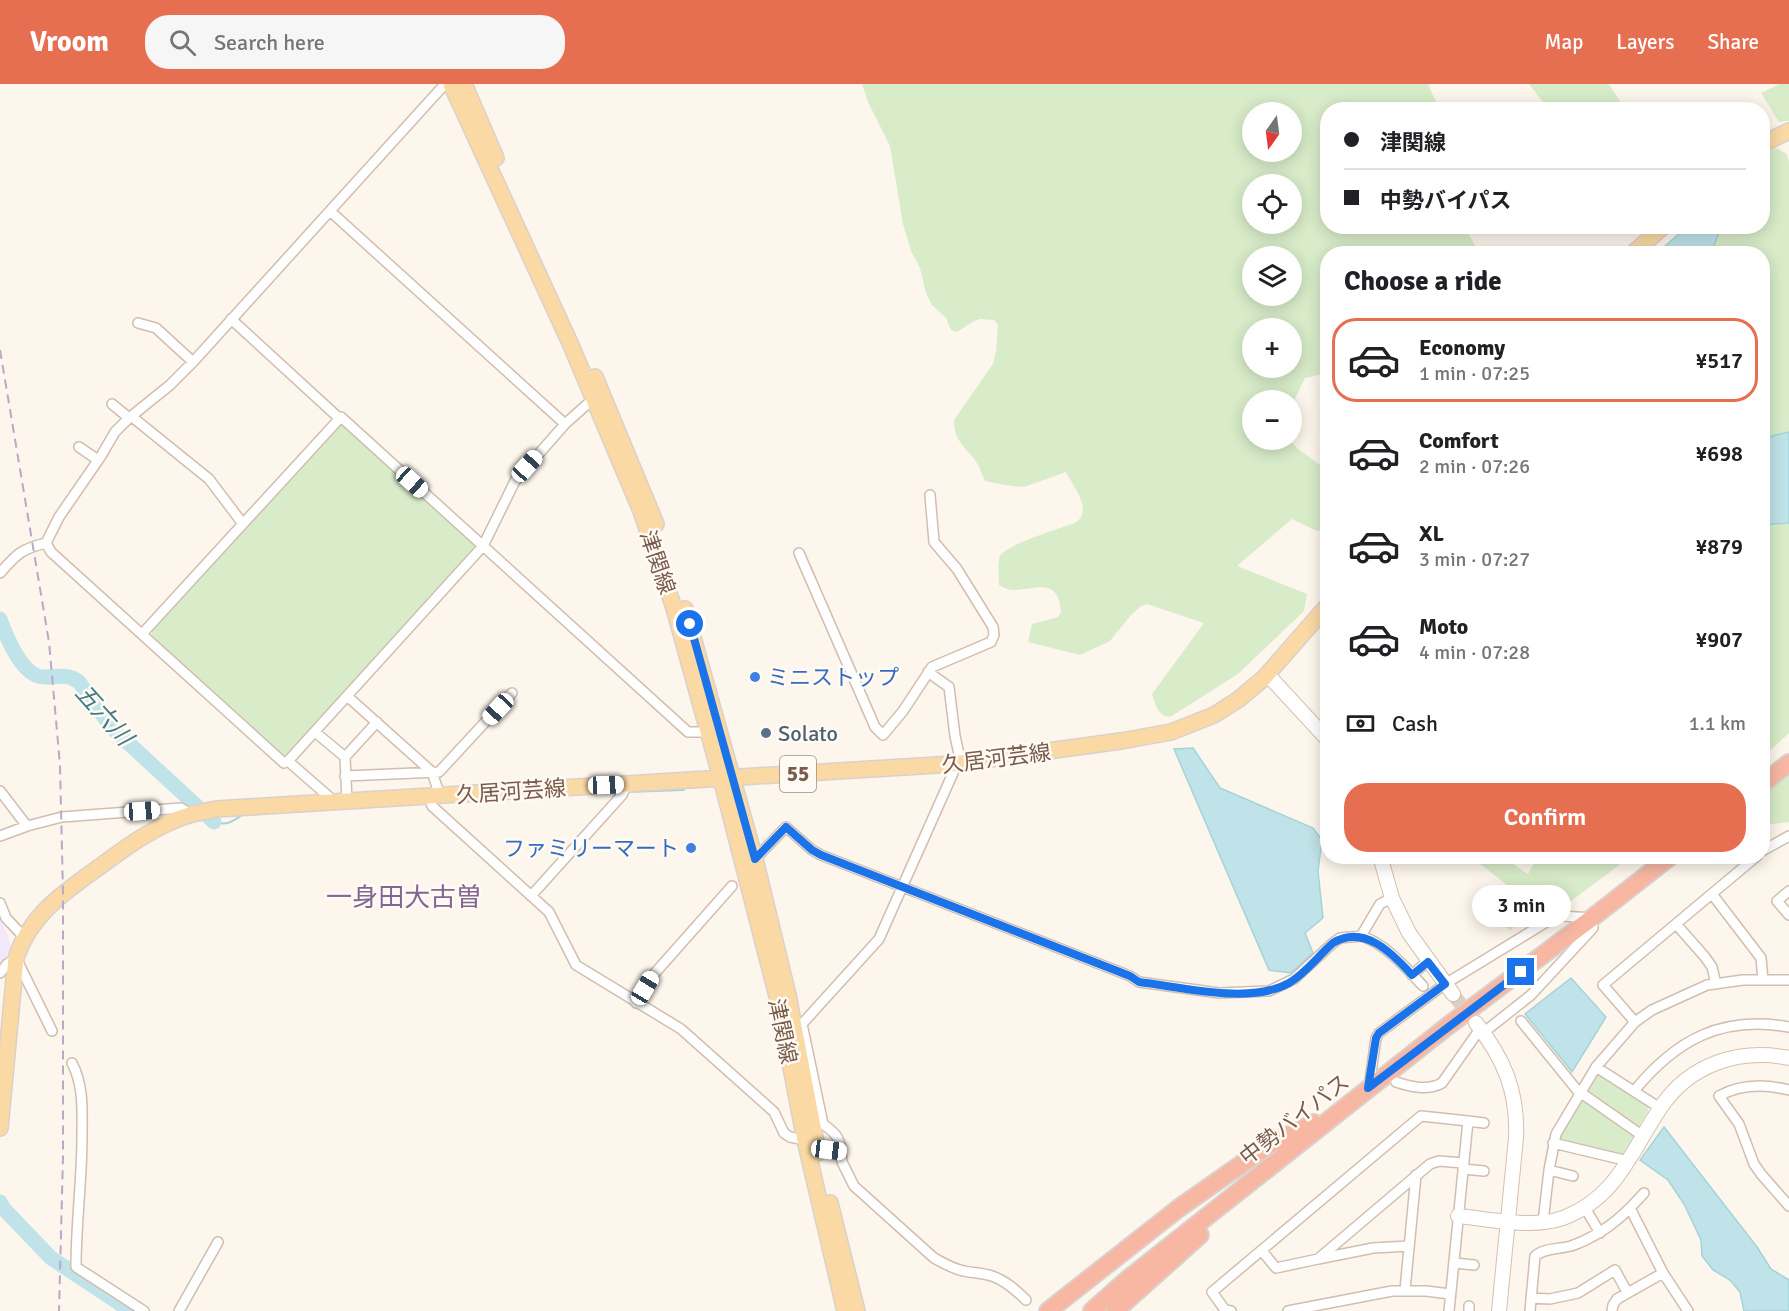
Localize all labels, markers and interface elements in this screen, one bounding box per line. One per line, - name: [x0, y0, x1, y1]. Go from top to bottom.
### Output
- search box: [145, 15, 565, 69]
- text: Vroom: [30, 25, 109, 59]
- icon: search: [166, 26, 199, 59]
- text: Search here: [214, 29, 325, 56]
- text: Map: [1545, 29, 1583, 55]
- text: Layers: [1616, 29, 1674, 55]
- text: Share: [1707, 29, 1759, 55]
- north arrow: [1242, 102, 1302, 162]
- map controls: [1242, 102, 1302, 450]
- text: 津関線: [1380, 129, 1446, 156]
- button: locate: [1242, 174, 1302, 234]
- text: 中勢バイパス: [1380, 187, 1512, 214]
- button: layers: [1242, 246, 1302, 306]
- text: Choose a ride: [1344, 265, 1502, 298]
- button: +: [1242, 318, 1302, 378]
- icon: car: [1347, 333, 1401, 387]
- text: Economy: [1419, 334, 1505, 361]
- text: ¥517: [1695, 347, 1743, 374]
- text: 1 min · 07:25: [1419, 361, 1530, 386]
- button: −: [1242, 390, 1302, 450]
- icon: car: [1347, 426, 1401, 480]
- text: Comfort: [1419, 427, 1499, 454]
- text: ¥698: [1695, 440, 1743, 467]
- car: [508, 447, 546, 485]
- text: 2 min · 07:26: [1419, 454, 1530, 479]
- car: [393, 463, 431, 501]
- icon: car: [1347, 519, 1401, 573]
- text: XL: [1419, 520, 1444, 547]
- street label: 津関線: [634, 527, 681, 598]
- text: ¥879: [1695, 533, 1743, 560]
- text: 3 min · 07:27: [1419, 547, 1530, 572]
- route start: [676, 610, 703, 637]
- icon: car: [1347, 612, 1401, 666]
- text: Moto: [1419, 613, 1468, 640]
- text: ¥907: [1695, 626, 1743, 653]
- text: 4 min · 07:28: [1419, 640, 1530, 665]
- place label: ミニストップ: [767, 664, 899, 691]
- marker: ミニストップ: [748, 670, 762, 684]
- water label: 五六川: [69, 678, 141, 754]
- car: [479, 690, 517, 728]
- icon: cash: [1344, 707, 1377, 740]
- text: Cash: [1392, 710, 1438, 737]
- text: 1.1 km: [1689, 711, 1746, 736]
- place label: Solato: [778, 720, 838, 747]
- marker: Solato: [759, 726, 773, 740]
- street label: 久居河芸線: [940, 738, 1052, 779]
- road number: 55: [780, 756, 816, 792]
- street label: 久居河芸線: [455, 774, 567, 809]
- car: [588, 775, 624, 795]
- button: Confirm: [1344, 783, 1746, 852]
- car: [123, 801, 161, 821]
- place label: ファミリーマート: [503, 835, 679, 862]
- marker: ファミリーマート: [684, 841, 698, 855]
- district label: 一身田大古曽: [326, 882, 482, 914]
- callout: 3 min: [1472, 885, 1570, 927]
- text: 3 min: [1498, 893, 1545, 918]
- route end: [1507, 958, 1534, 985]
- car: [628, 968, 662, 1008]
- street label: 津関線: [762, 996, 803, 1066]
- street label: 中勢バイパス: [1234, 1068, 1354, 1171]
- car: [810, 1139, 848, 1161]

